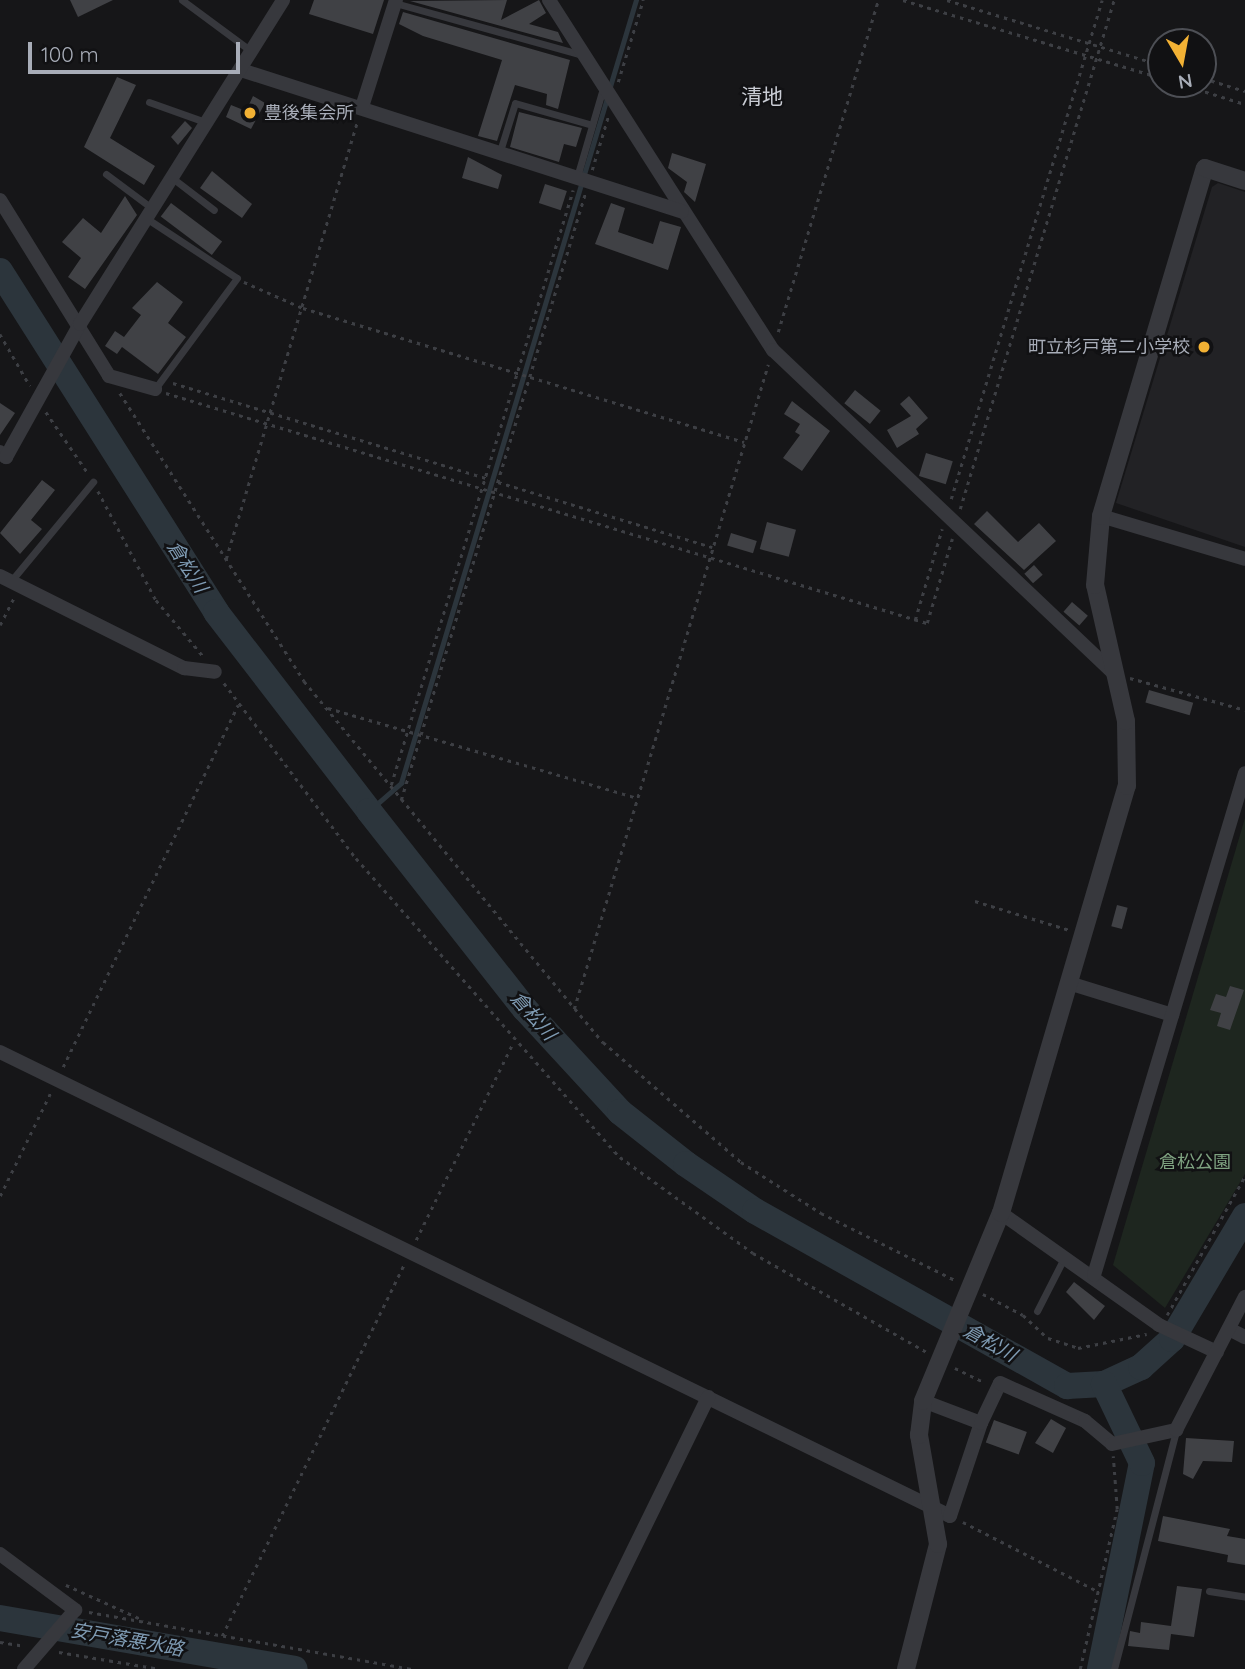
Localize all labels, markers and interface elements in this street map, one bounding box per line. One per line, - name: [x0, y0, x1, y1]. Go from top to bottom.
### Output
- scale bar: [32, 28, 243, 72]
- north arrow: [1147, 28, 1217, 98]
- text: 100 m: [41, 41, 99, 67]
- text: N: [1176, 69, 1194, 95]
- district label: 清地: [741, 83, 783, 109]
- place label: 豊後集会所: [264, 102, 354, 124]
- marker: 豊後集会所: [242, 105, 258, 121]
- place label: 町立杉戸第二小学校: [1028, 336, 1190, 358]
- marker: 町立杉戸第二小学校: [1196, 339, 1212, 355]
- water label: 倉松川: [162, 537, 212, 597]
- water label: 倉松川: [506, 987, 560, 1045]
- park label: 倉松公園: [1159, 1151, 1231, 1173]
- water label: 倉松川: [960, 1319, 1020, 1367]
- water label: 安戸落悪水路: [69, 1619, 185, 1661]

